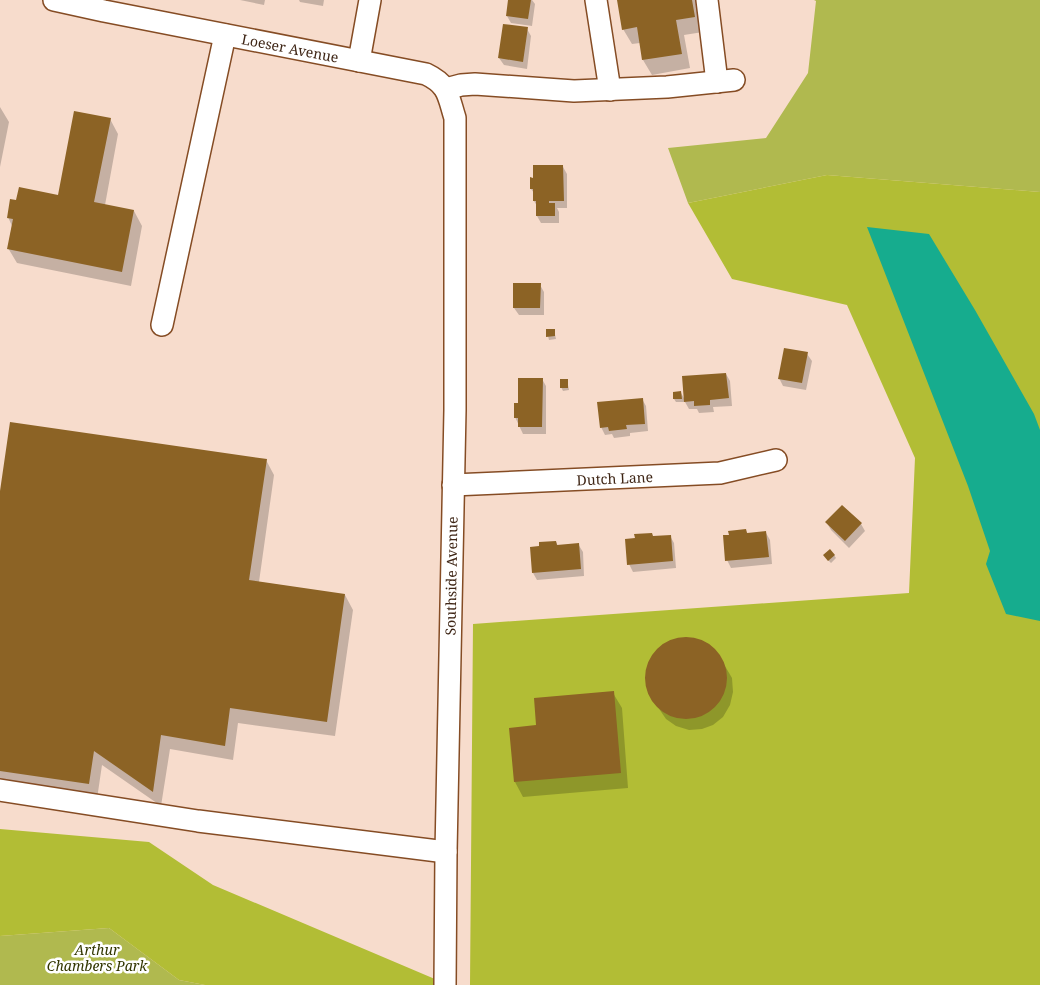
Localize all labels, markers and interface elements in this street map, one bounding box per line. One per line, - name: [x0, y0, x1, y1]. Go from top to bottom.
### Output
- street label: Loeser Avenue: [240, 29, 340, 66]
- street label: Dutch Lane: [576, 467, 654, 489]
- street label: Southside Avenue: [440, 516, 462, 636]
- park label: Arthur Chambers Park: [47, 940, 148, 975]

